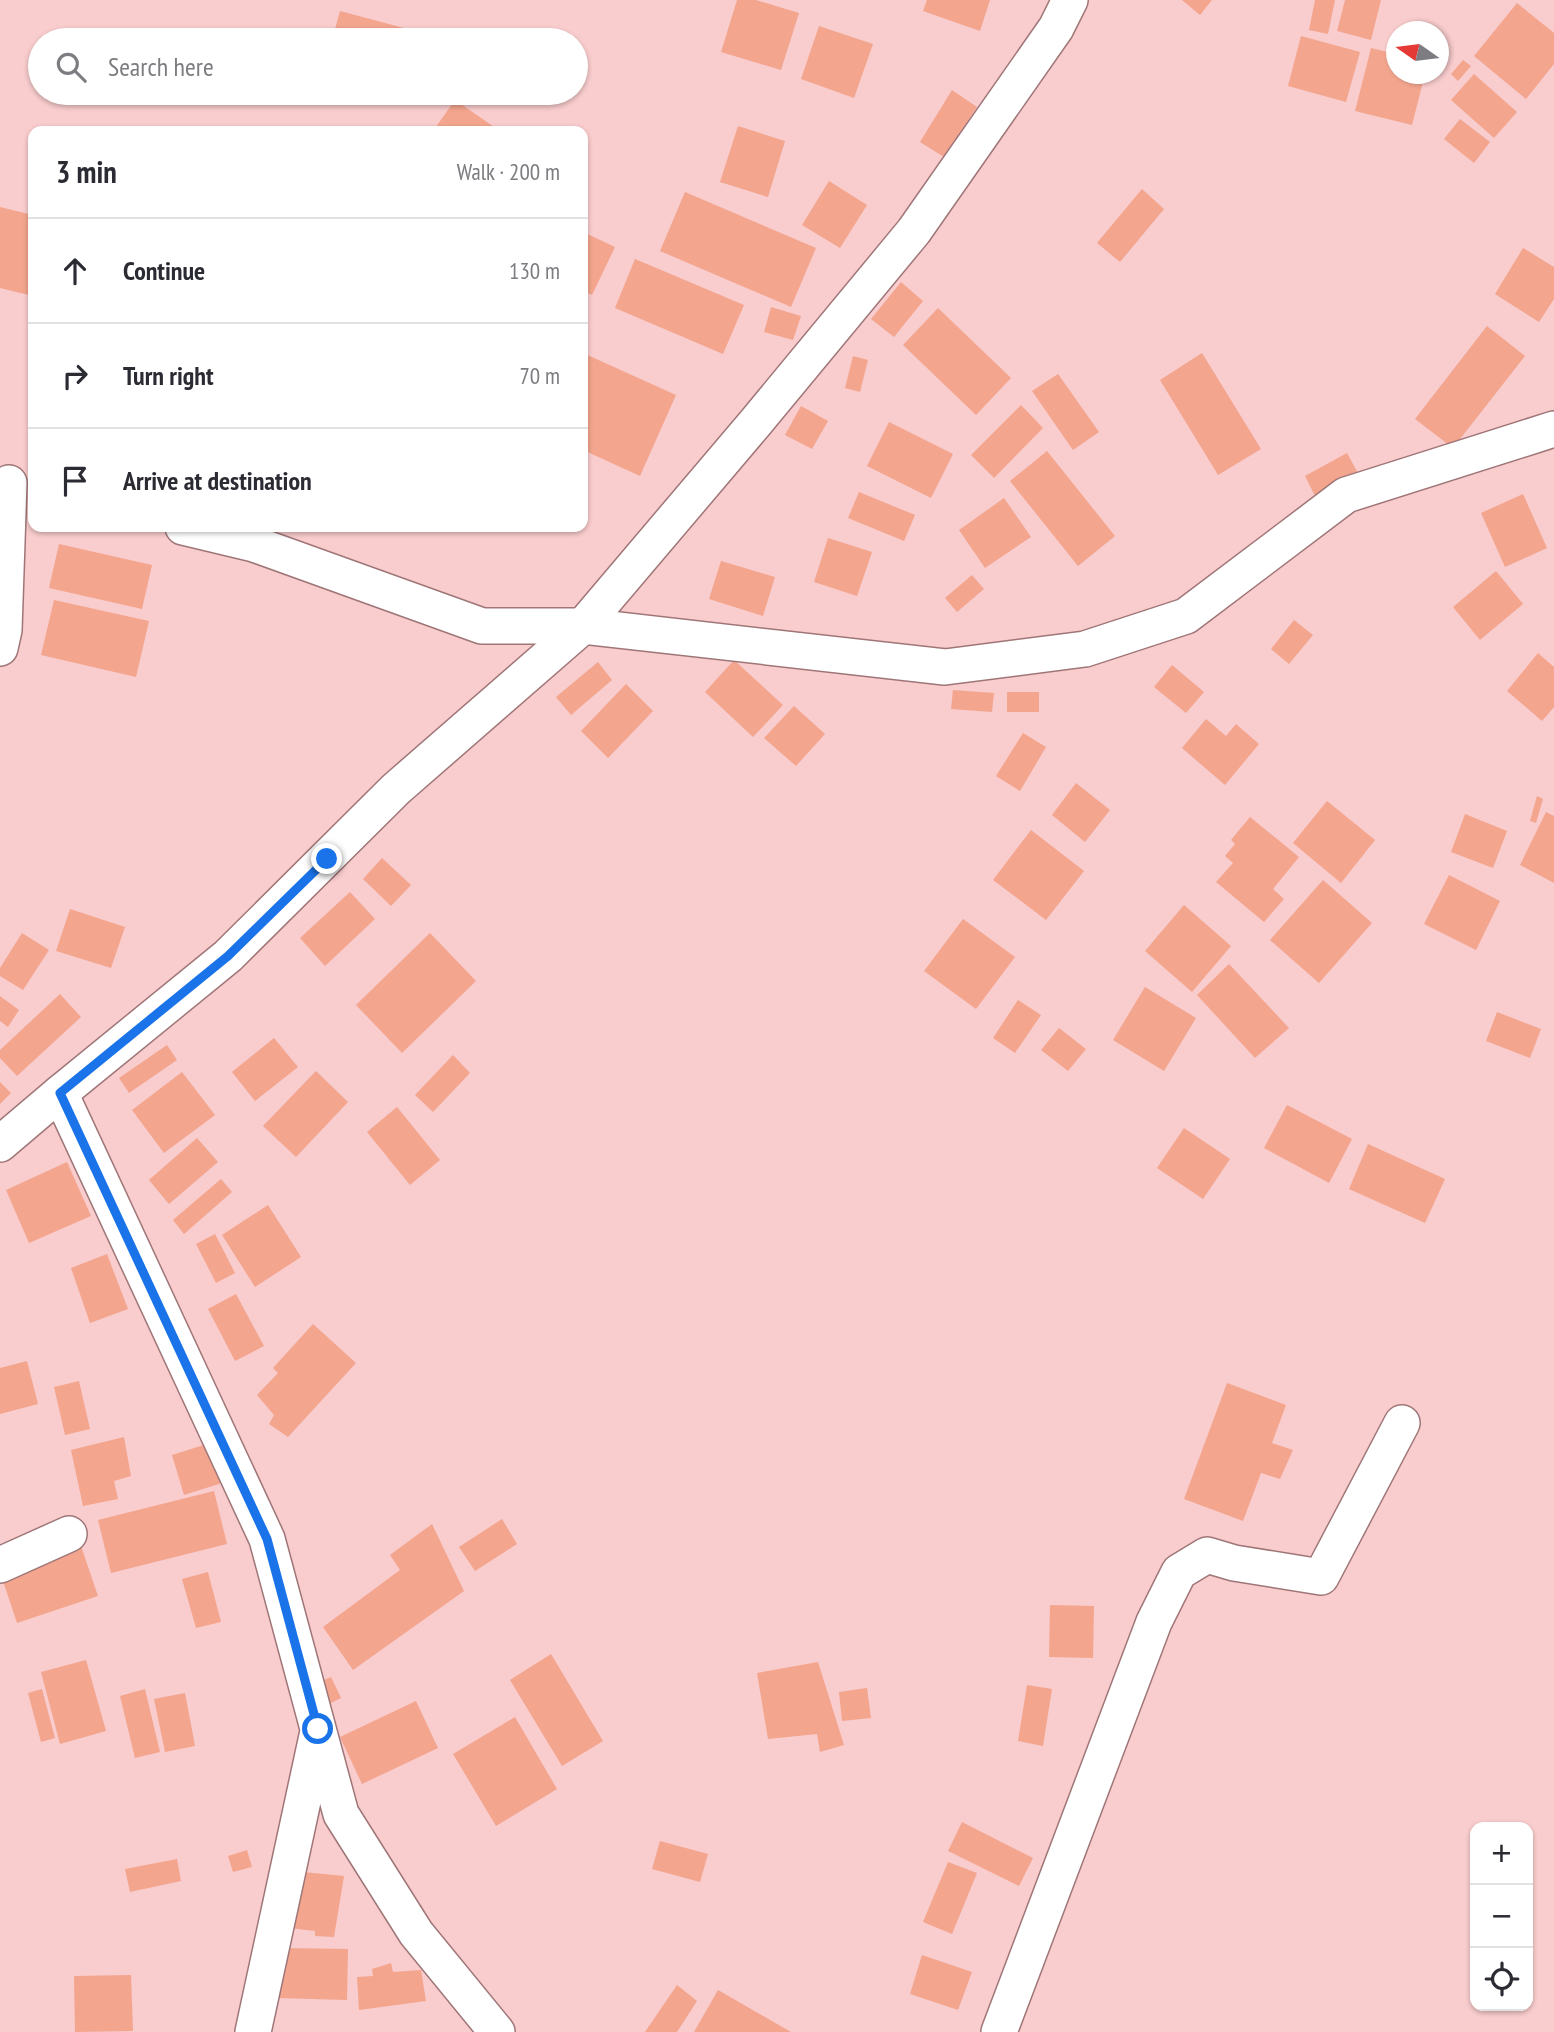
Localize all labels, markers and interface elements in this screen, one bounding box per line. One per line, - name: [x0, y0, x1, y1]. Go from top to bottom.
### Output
- north arrow: [1386, 21, 1449, 84]
- search box: [28, 28, 588, 105]
- icon: search: [52, 48, 90, 86]
- text: Search here: [108, 50, 214, 83]
- text: 3 min: [56, 152, 117, 191]
- text: Walk · 200 m: [457, 157, 560, 186]
- icon: ahead: [56, 252, 94, 290]
- text: Continue: [123, 254, 205, 287]
- text: 130 m: [509, 256, 560, 285]
- icon: right: [56, 357, 94, 395]
- text: Turn right: [123, 359, 214, 392]
- text: 70 m: [519, 361, 560, 390]
- icon: arrive: [56, 462, 94, 500]
- text: Arrive at destination: [123, 464, 312, 497]
- route end: [311, 843, 342, 874]
- route start: [302, 1713, 333, 1744]
- map controls: [1470, 1822, 1533, 2011]
- button: +: [1470, 1822, 1533, 1885]
- button: −: [1470, 1885, 1533, 1948]
- button: locate: [1470, 1948, 1533, 2011]

